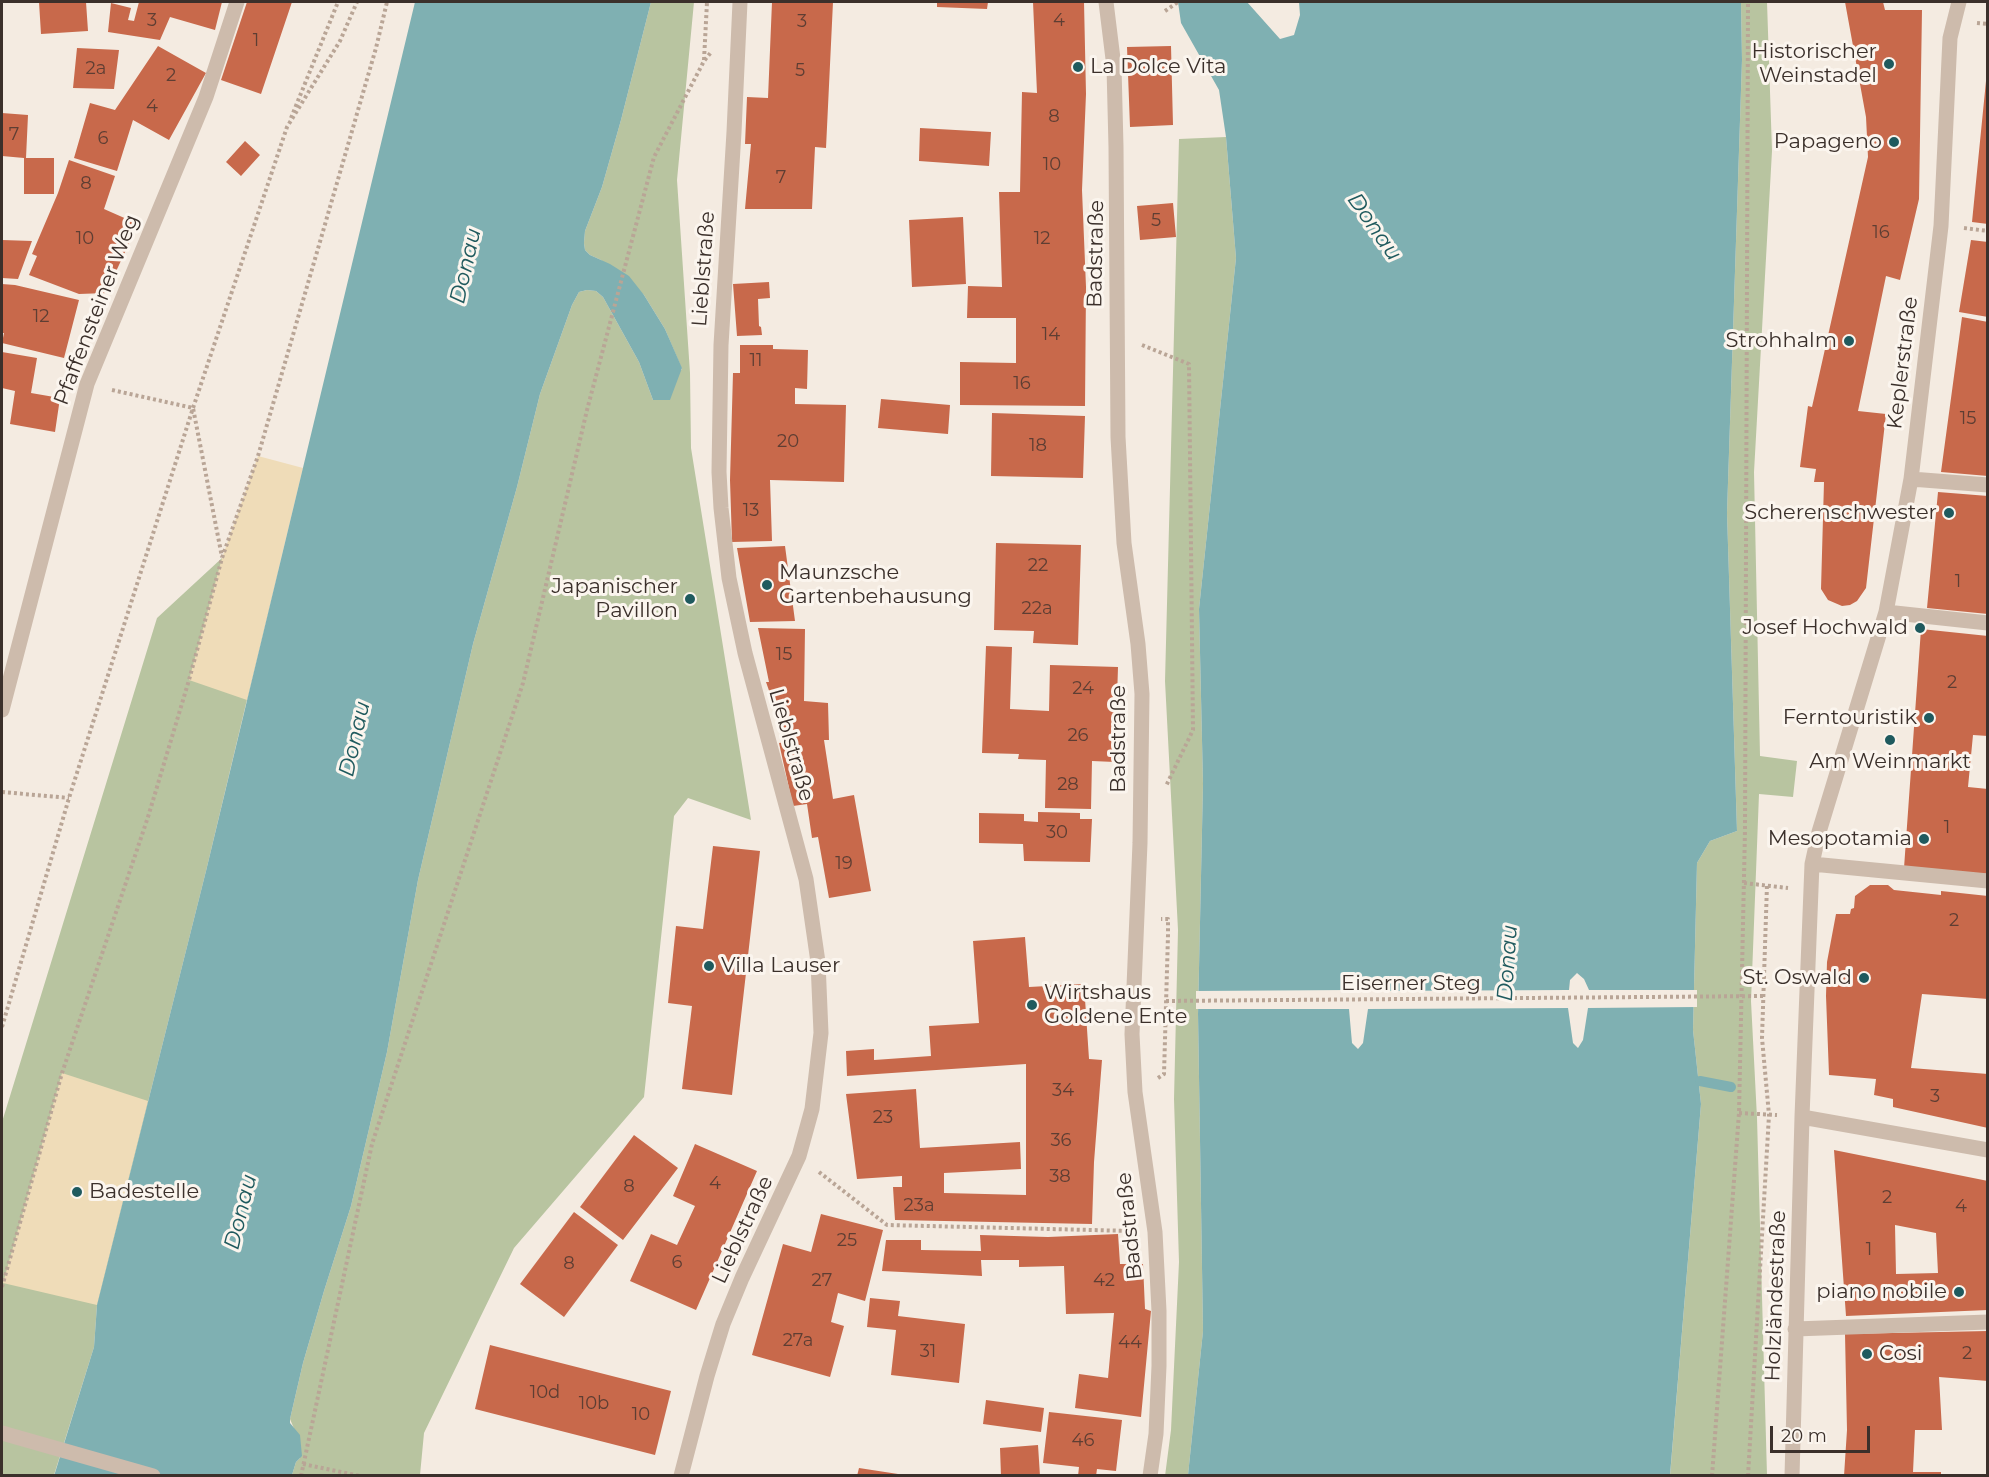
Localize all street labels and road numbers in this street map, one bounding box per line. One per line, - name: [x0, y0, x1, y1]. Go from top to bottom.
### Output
- street label: Badstraße: [1082, 200, 1110, 308]
- street label: Lieblstraße: [687, 210, 721, 328]
- street label: Pfaffensteiner Weg: [49, 211, 145, 409]
- street label: Keplerstraße: [1882, 295, 1924, 431]
- street label: Badstraße: [1106, 685, 1132, 793]
- street label: Lieblstraße: [763, 686, 819, 804]
- street label: Eiserner Steg: [1341, 971, 1481, 997]
- street label: Badstraße: [1112, 1171, 1148, 1281]
- street label: Lieblstraße: [707, 1172, 779, 1288]
- street label: Holzländestraße: [1760, 1210, 1792, 1382]

